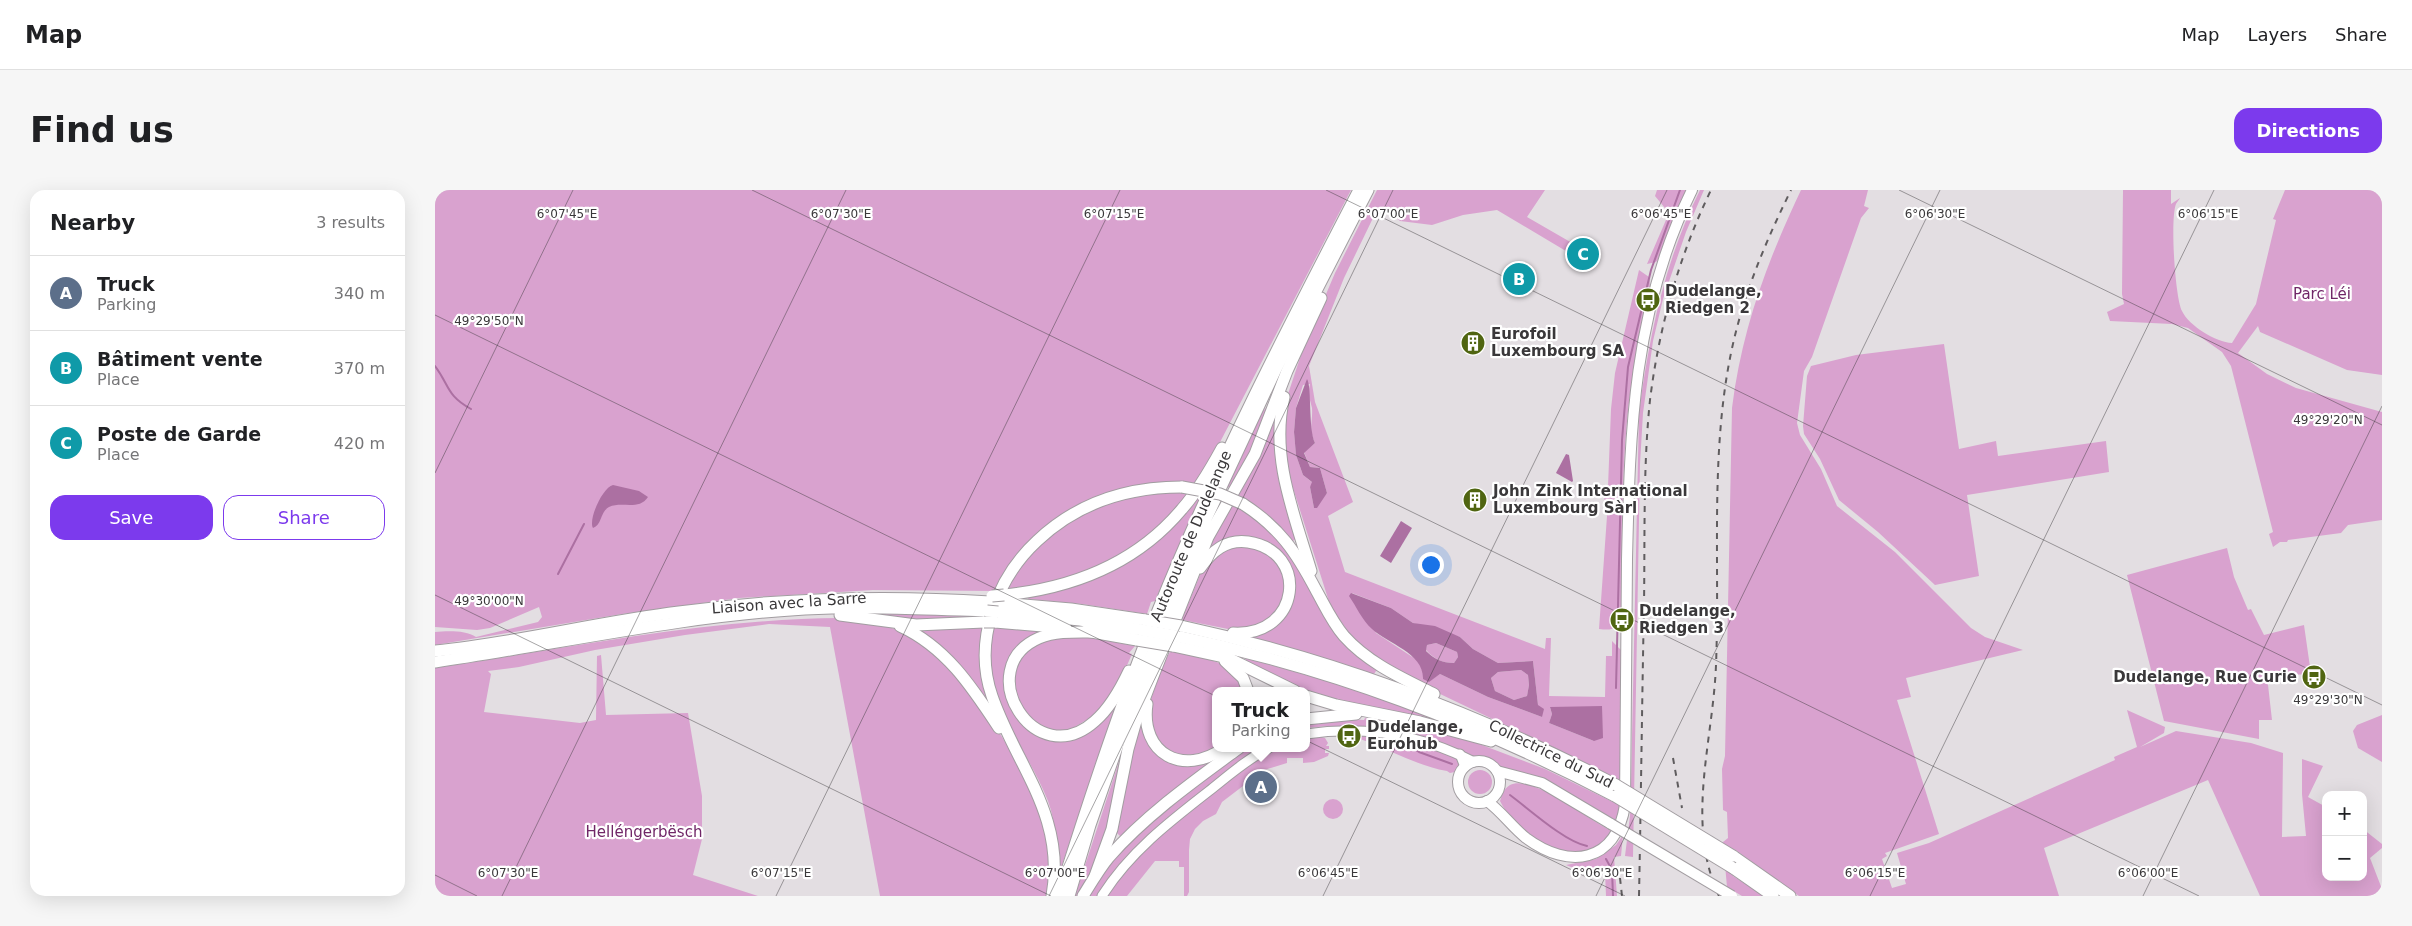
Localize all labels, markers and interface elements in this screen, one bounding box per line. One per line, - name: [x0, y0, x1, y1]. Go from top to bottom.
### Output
- text: Map: [25, 21, 82, 49]
- text: Map: [2181, 24, 2219, 45]
- text: Layers: [2247, 24, 2307, 45]
- text: Share: [2335, 24, 2387, 45]
- button: Directions: [2234, 108, 2382, 153]
- text: Find us: [30, 110, 174, 150]
- text: 6°07'45"E: [537, 207, 597, 221]
- text: 6°07'30"E: [811, 207, 871, 221]
- text: 6°07'15"E: [1084, 207, 1144, 221]
- text: 6°07'00"E: [1358, 207, 1418, 221]
- text: 6°06'45"E: [1631, 207, 1691, 221]
- text: 6°06'30"E: [1905, 207, 1965, 221]
- text: 6°06'15"E: [2178, 207, 2238, 221]
- text: Nearby: [50, 211, 135, 235]
- text: 3 results: [316, 213, 385, 232]
- pin: C: [1567, 235, 1599, 273]
- pin: B: [1503, 260, 1535, 298]
- text: Truck: [97, 273, 155, 295]
- place label: Dudelange, Riedgen 2: [1665, 282, 1762, 317]
- text: A: [60, 284, 72, 303]
- text: 340 m: [334, 284, 385, 303]
- park label: Parc Léi: [2293, 285, 2351, 303]
- bus stop icon: Dudelange, Riedgen 2: [1635, 287, 1661, 313]
- text: Parking: [97, 295, 156, 314]
- text: 49°29'50"N: [454, 314, 524, 328]
- place label: Eurofoil Luxembourg SA: [1491, 325, 1625, 360]
- building icon: Eurofoil Luxembourg SA: [1460, 330, 1486, 356]
- text: Bâtiment vente: [97, 348, 263, 370]
- text: B: [60, 359, 72, 378]
- text: 370 m: [334, 359, 385, 378]
- text: Place: [97, 370, 140, 389]
- text: 49°29'20"N: [2293, 413, 2363, 427]
- text: Poste de Garde: [97, 423, 261, 445]
- text: C: [60, 434, 72, 453]
- text: 420 m: [334, 434, 385, 453]
- text: Place: [97, 445, 140, 464]
- street label: Autoroute de Dudelange: [1147, 448, 1235, 624]
- place label: John Zink International Luxembourg Sàrl: [1492, 482, 1688, 517]
- building icon: John Zink International Luxembourg Sàrl: [1462, 487, 1488, 513]
- button: Save: [50, 495, 213, 540]
- button: Share: [223, 495, 385, 540]
- your location: [1418, 552, 1444, 578]
- street label: Liaison avec la Sarre: [711, 589, 867, 617]
- text: 49°30'00"N: [454, 594, 524, 608]
- place label: Dudelange, Riedgen 3: [1639, 602, 1736, 637]
- bus stop icon: Dudelange, Riedgen 3: [1609, 607, 1635, 633]
- bus stop icon: Dudelange, Rue Curie: [2301, 664, 2327, 690]
- place label: Dudelange, Rue Curie: [2113, 668, 2297, 686]
- popup: [1212, 687, 1310, 752]
- text: 49°29'30"N: [2293, 693, 2363, 707]
- text: Truck: [1231, 699, 1289, 721]
- street label: Collectrice du Sud: [1486, 716, 1616, 792]
- place label: Dudelange, Eurohub: [1367, 718, 1464, 753]
- text: Parking: [1231, 721, 1291, 740]
- bus stop icon: Dudelange, Eurohub: [1336, 723, 1362, 749]
- pin: A: [1245, 768, 1277, 806]
- map controls: [2322, 791, 2367, 881]
- button: +: [2322, 791, 2367, 836]
- park label: Helléngerbësch: [586, 823, 702, 841]
- button: −: [2322, 836, 2367, 881]
- text: 6°07'30"E: [478, 866, 538, 880]
- text: 6°07'15"E: [751, 866, 811, 880]
- text: 6°07'00"E: [1025, 866, 1085, 880]
- text: 6°06'45"E: [1298, 866, 1358, 880]
- text: 6°06'30"E: [1572, 866, 1632, 880]
- text: 6°06'15"E: [1845, 866, 1905, 880]
- text: 6°06'00"E: [2118, 866, 2178, 880]

